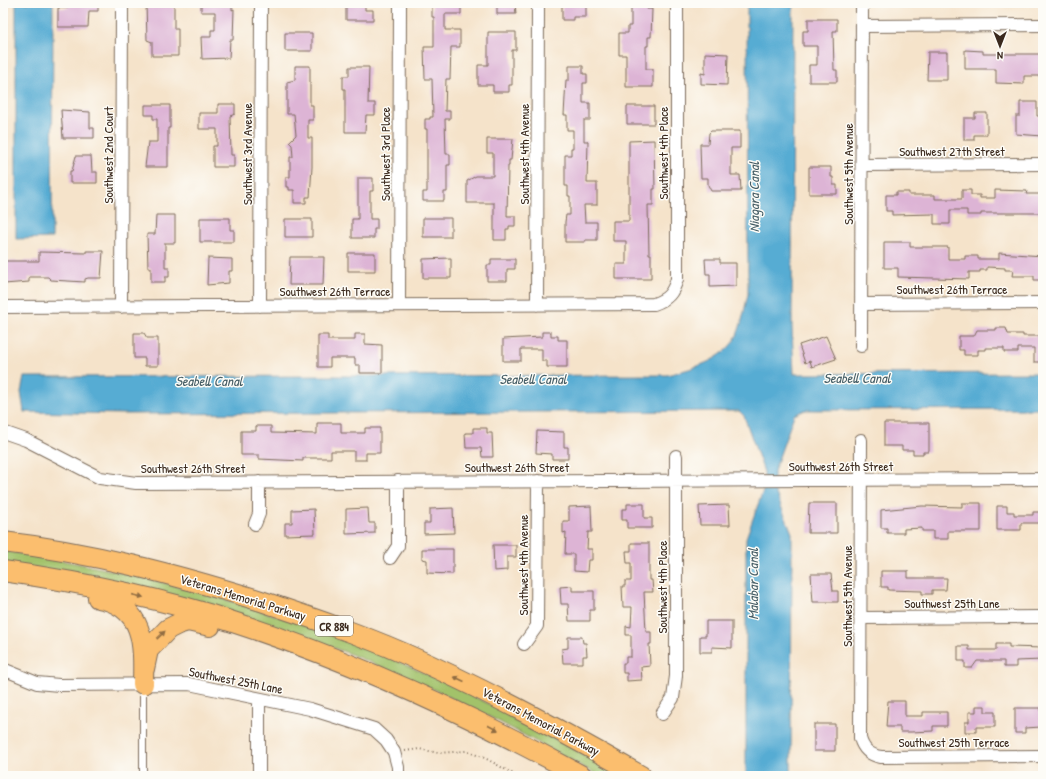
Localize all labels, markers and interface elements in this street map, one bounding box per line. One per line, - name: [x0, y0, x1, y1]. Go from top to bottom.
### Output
- north arrow: [980, 26, 1020, 66]
- text: N: [997, 49, 1003, 63]
- street label: Southwest 3rd Avenue: [238, 103, 256, 205]
- street label: Southwest 4th Avenue: [515, 104, 533, 204]
- street label: Southwest 2nd Court: [99, 106, 117, 204]
- street label: Southwest 3rd Place: [376, 107, 394, 201]
- street label: Southwest 4th Place: [654, 107, 672, 199]
- street label: Southwest 5th Avenue: [839, 123, 857, 225]
- street label: Southwest 27th Street: [899, 142, 1005, 160]
- water label: Niagara Canal: [744, 160, 764, 232]
- street label: Southwest 26th Terrace: [897, 280, 1007, 298]
- street label: Southwest 26th Terrace: [280, 282, 390, 300]
- water label: Seabell Canal: [824, 368, 892, 387]
- water label: Seabell Canal: [500, 369, 568, 388]
- water label: Seabell Canal: [176, 371, 244, 390]
- street label: Southwest 26th Street: [789, 457, 894, 475]
- street label: Southwest 26th Street: [465, 458, 570, 476]
- street label: Southwest 26th Street: [141, 459, 246, 477]
- street label: Southwest 4th Avenue: [514, 515, 532, 615]
- street label: Southwest 4th Place: [653, 541, 671, 633]
- street label: Southwest 5th Avenue: [838, 545, 856, 647]
- water label: Malabar Canal: [743, 547, 762, 620]
- street label: Veterans Memorial Parkway: [178, 569, 309, 625]
- one-way arrow: [131, 594, 144, 600]
- street label: Southwest 25th Lane: [904, 594, 1000, 612]
- road number: CR 884: [315, 616, 353, 636]
- one-way arrow: [156, 630, 166, 640]
- street label: Southwest 25th Lane: [187, 662, 285, 698]
- one-way arrow: [453, 676, 464, 682]
- street label: Veterans Memorial Parkway: [479, 682, 603, 760]
- one-way arrow: [487, 725, 499, 732]
- street label: Southwest 25th Terrace: [898, 733, 1010, 751]

